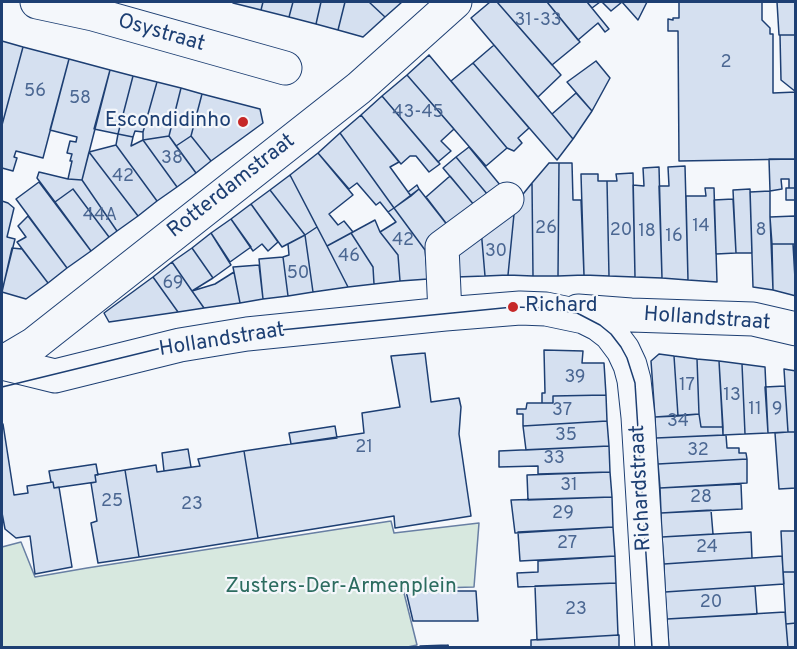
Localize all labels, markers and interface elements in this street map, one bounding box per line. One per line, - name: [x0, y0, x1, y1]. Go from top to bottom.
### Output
- street label: Osystraat: [115, 10, 207, 58]
- house number: 31-33: [514, 10, 562, 32]
- house number: 2: [720, 52, 732, 74]
- house number: 56: [24, 81, 46, 103]
- house number: 58: [69, 88, 91, 110]
- house number: 43-45: [392, 102, 444, 124]
- place label: Escondidinho: [105, 109, 231, 135]
- marker: Escondidinho: [236, 115, 250, 129]
- street label: Rotterdamstraat: [163, 129, 301, 245]
- house number: 38: [161, 148, 183, 170]
- house number: 42: [112, 166, 134, 188]
- house number: 44A: [83, 205, 117, 227]
- house number: 14: [692, 216, 710, 238]
- house number: 26: [535, 218, 557, 240]
- house number: 20: [610, 220, 632, 242]
- house number: 8: [756, 220, 766, 242]
- house number: 18: [638, 221, 656, 243]
- house number: 16: [665, 226, 683, 248]
- house number: 42: [392, 230, 414, 252]
- house number: 30: [485, 241, 507, 263]
- house number: 46: [338, 246, 360, 268]
- house number: 50: [287, 263, 309, 285]
- house number: 69: [163, 273, 183, 295]
- place label: Richard: [525, 294, 597, 320]
- marker: Richard: [506, 300, 520, 314]
- street label: Hollandstraat: [643, 303, 771, 337]
- street label: Hollandstraat: [157, 319, 287, 363]
- house number: 39: [564, 367, 586, 389]
- house number: 17: [679, 375, 695, 397]
- house number: 13: [723, 385, 741, 407]
- house number: 11: [748, 399, 762, 421]
- house number: 9: [772, 399, 782, 421]
- house number: 37: [552, 400, 572, 422]
- house number: 34: [667, 411, 689, 433]
- street label: Richardstraat: [626, 424, 658, 552]
- house number: 35: [555, 425, 577, 447]
- house number: 21: [355, 437, 373, 459]
- house number: 32: [687, 440, 709, 462]
- house number: 33: [543, 448, 565, 470]
- house number: 31: [560, 475, 578, 497]
- house number: 28: [690, 487, 712, 509]
- house number: 25: [101, 491, 123, 513]
- house number: 23: [181, 494, 203, 516]
- house number: 29: [552, 503, 574, 525]
- house number: 27: [557, 533, 577, 555]
- house number: 24: [696, 537, 718, 559]
- park label: Zusters-Der-Armenplein: [225, 575, 457, 601]
- house number: 20: [700, 592, 722, 614]
- house number: 23: [565, 599, 587, 621]

